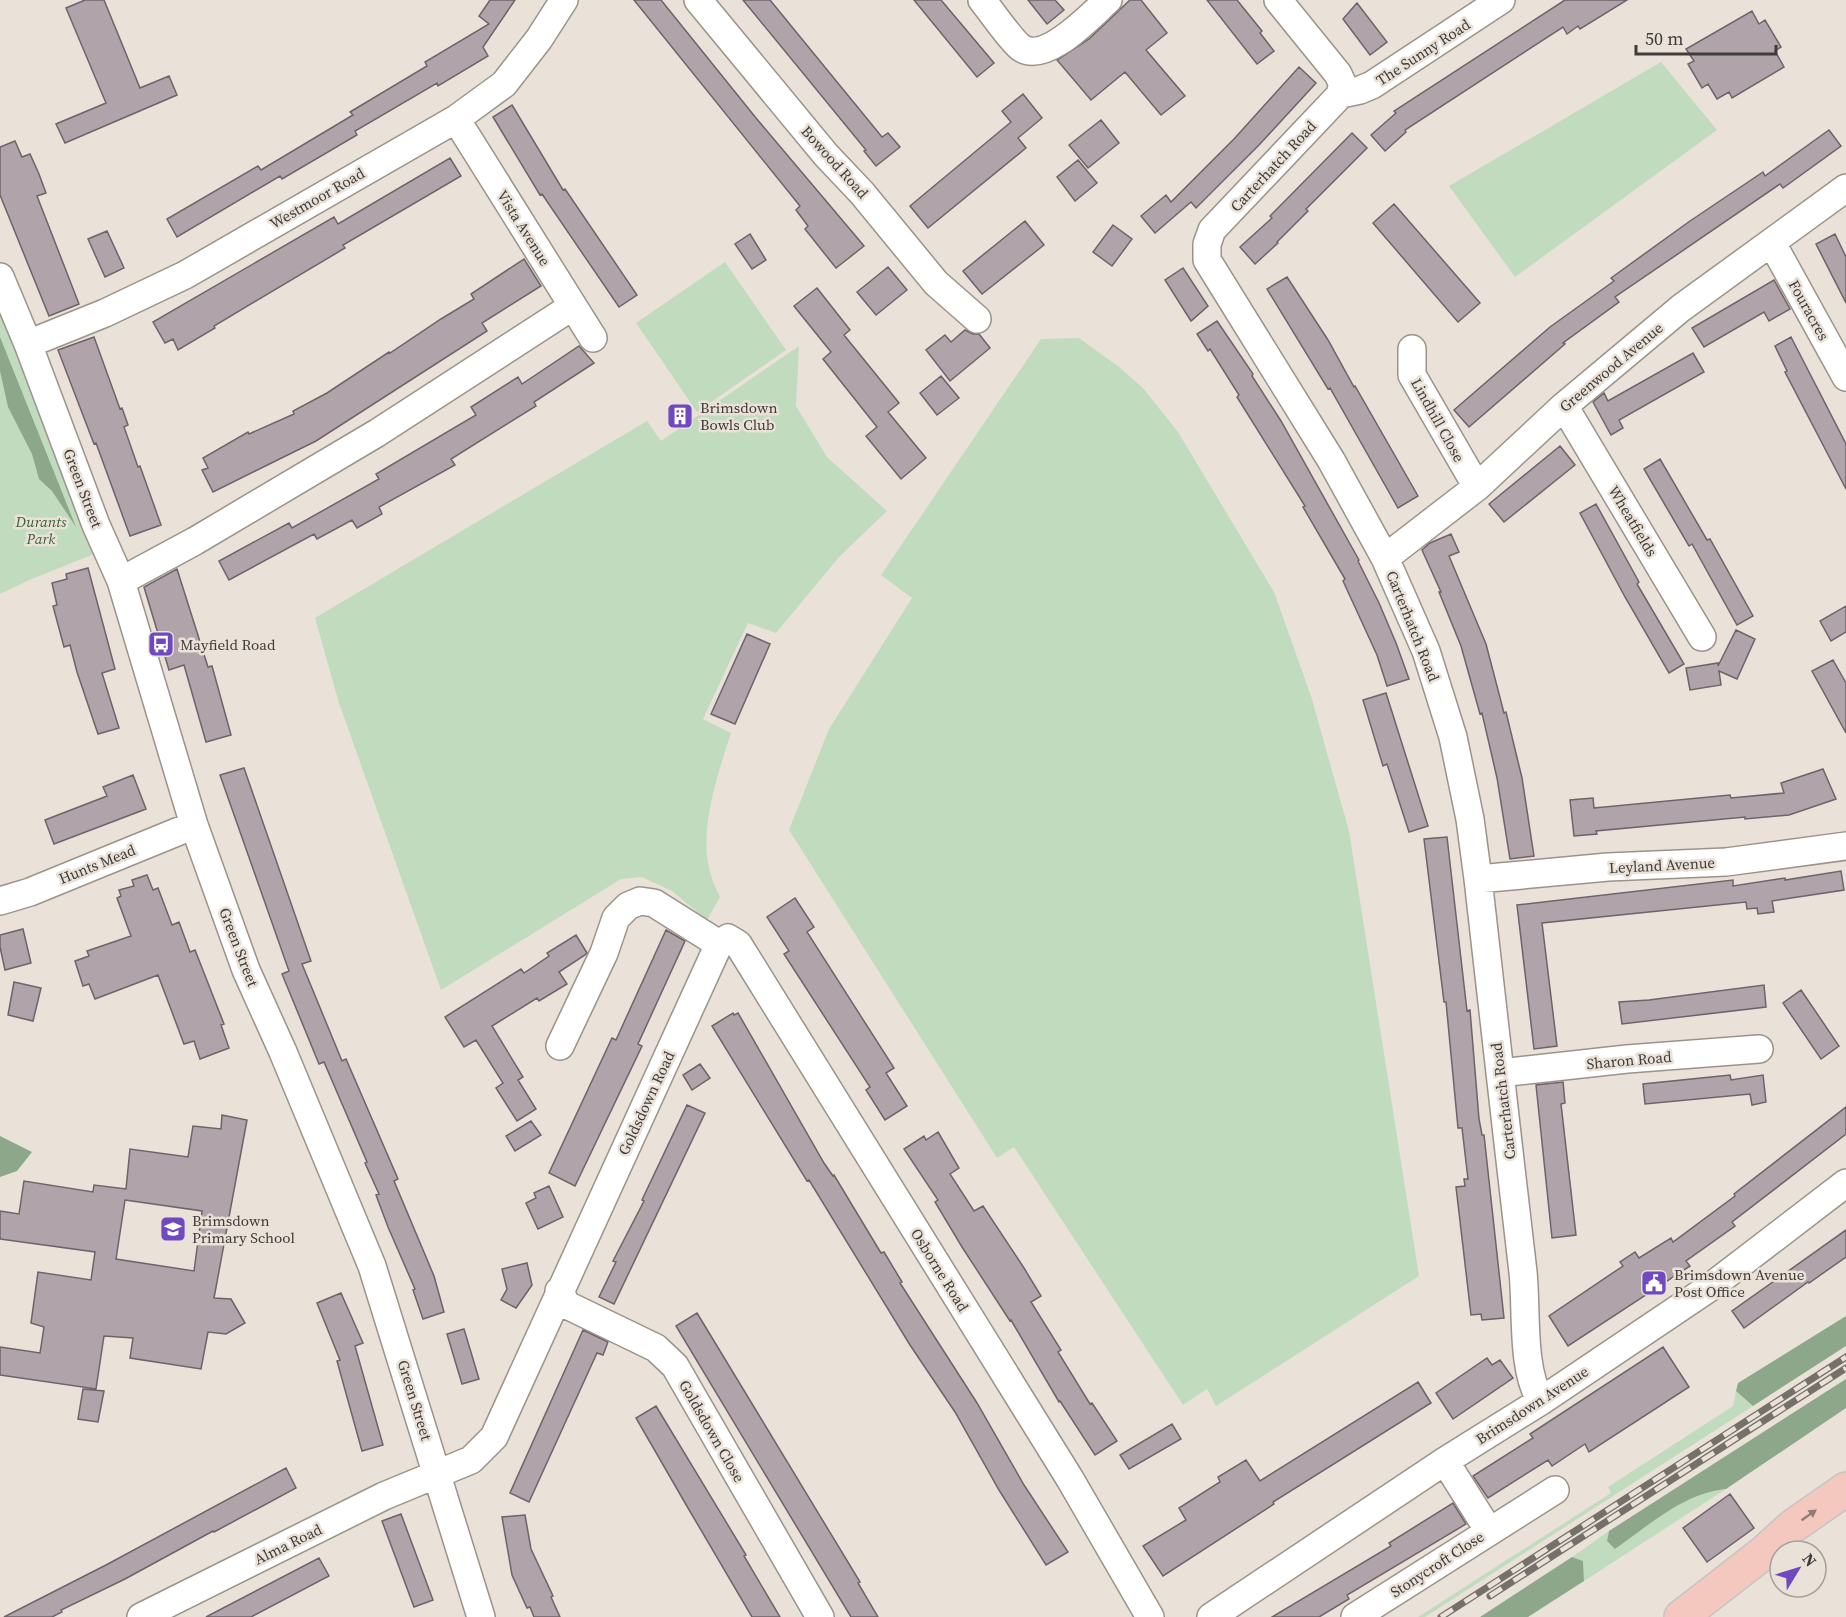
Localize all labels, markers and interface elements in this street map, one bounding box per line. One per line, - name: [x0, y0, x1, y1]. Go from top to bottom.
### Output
- street label: The Sunny Road: [1372, 13, 1475, 90]
- scale bar: [1636, 18, 1776, 56]
- text: 50 m: [1645, 26, 1683, 51]
- street label: Carterhatch Road: [1225, 115, 1321, 216]
- street label: Bowood Road: [797, 121, 874, 203]
- street label: Westmoor Road: [266, 162, 369, 234]
- street label: Vista Avenue: [492, 186, 556, 270]
- street label: Fouracres: [1784, 276, 1834, 344]
- street label: Greenwood Avenue: [1555, 317, 1668, 417]
- street label: Lindhill Close: [1406, 374, 1470, 466]
- place label: Brimsdown Bowls Club: [700, 397, 778, 435]
- building icon: Brimsdown Bowls Club: [665, 401, 695, 431]
- street label: Green Street: [58, 445, 108, 531]
- street label: Wheatfields: [1604, 481, 1662, 561]
- park label: Durants Park: [15, 511, 67, 549]
- street label: Carterhatch Road: [1381, 568, 1445, 685]
- bus stop icon: Mayfield Road: [146, 629, 176, 659]
- place label: Mayfield Road: [180, 634, 276, 655]
- street label: Hunts Mead: [56, 839, 139, 889]
- street label: Leyland Avenue: [1608, 852, 1716, 878]
- street label: Green Street: [214, 904, 264, 990]
- street label: Carterhatch Road: [1485, 1041, 1521, 1161]
- street label: Sharon Road: [1586, 1046, 1673, 1074]
- street label: Goldsdown Road: [613, 1047, 680, 1158]
- place label: Brimsdown Primary School: [192, 1210, 295, 1248]
- school or university icon: Brimsdown Primary School: [158, 1214, 188, 1244]
- street label: Osborne Road: [906, 1224, 974, 1316]
- place label: Brimsdown Avenue Post Office: [1674, 1264, 1805, 1302]
- public building icon: Brimsdown Avenue Post Office: [1639, 1268, 1669, 1298]
- street label: Green Street: [393, 1357, 437, 1443]
- street label: Brimsdown Avenue: [1472, 1361, 1593, 1449]
- street label: Goldsdown Close: [674, 1376, 750, 1486]
- one-way arrow: [1800, 1509, 1816, 1521]
- street label: Alma Road: [251, 1518, 326, 1569]
- street label: Stonycroft Close: [1386, 1526, 1488, 1602]
- north arrow: [1768, 1539, 1828, 1599]
- text: N: [1798, 1548, 1822, 1571]

